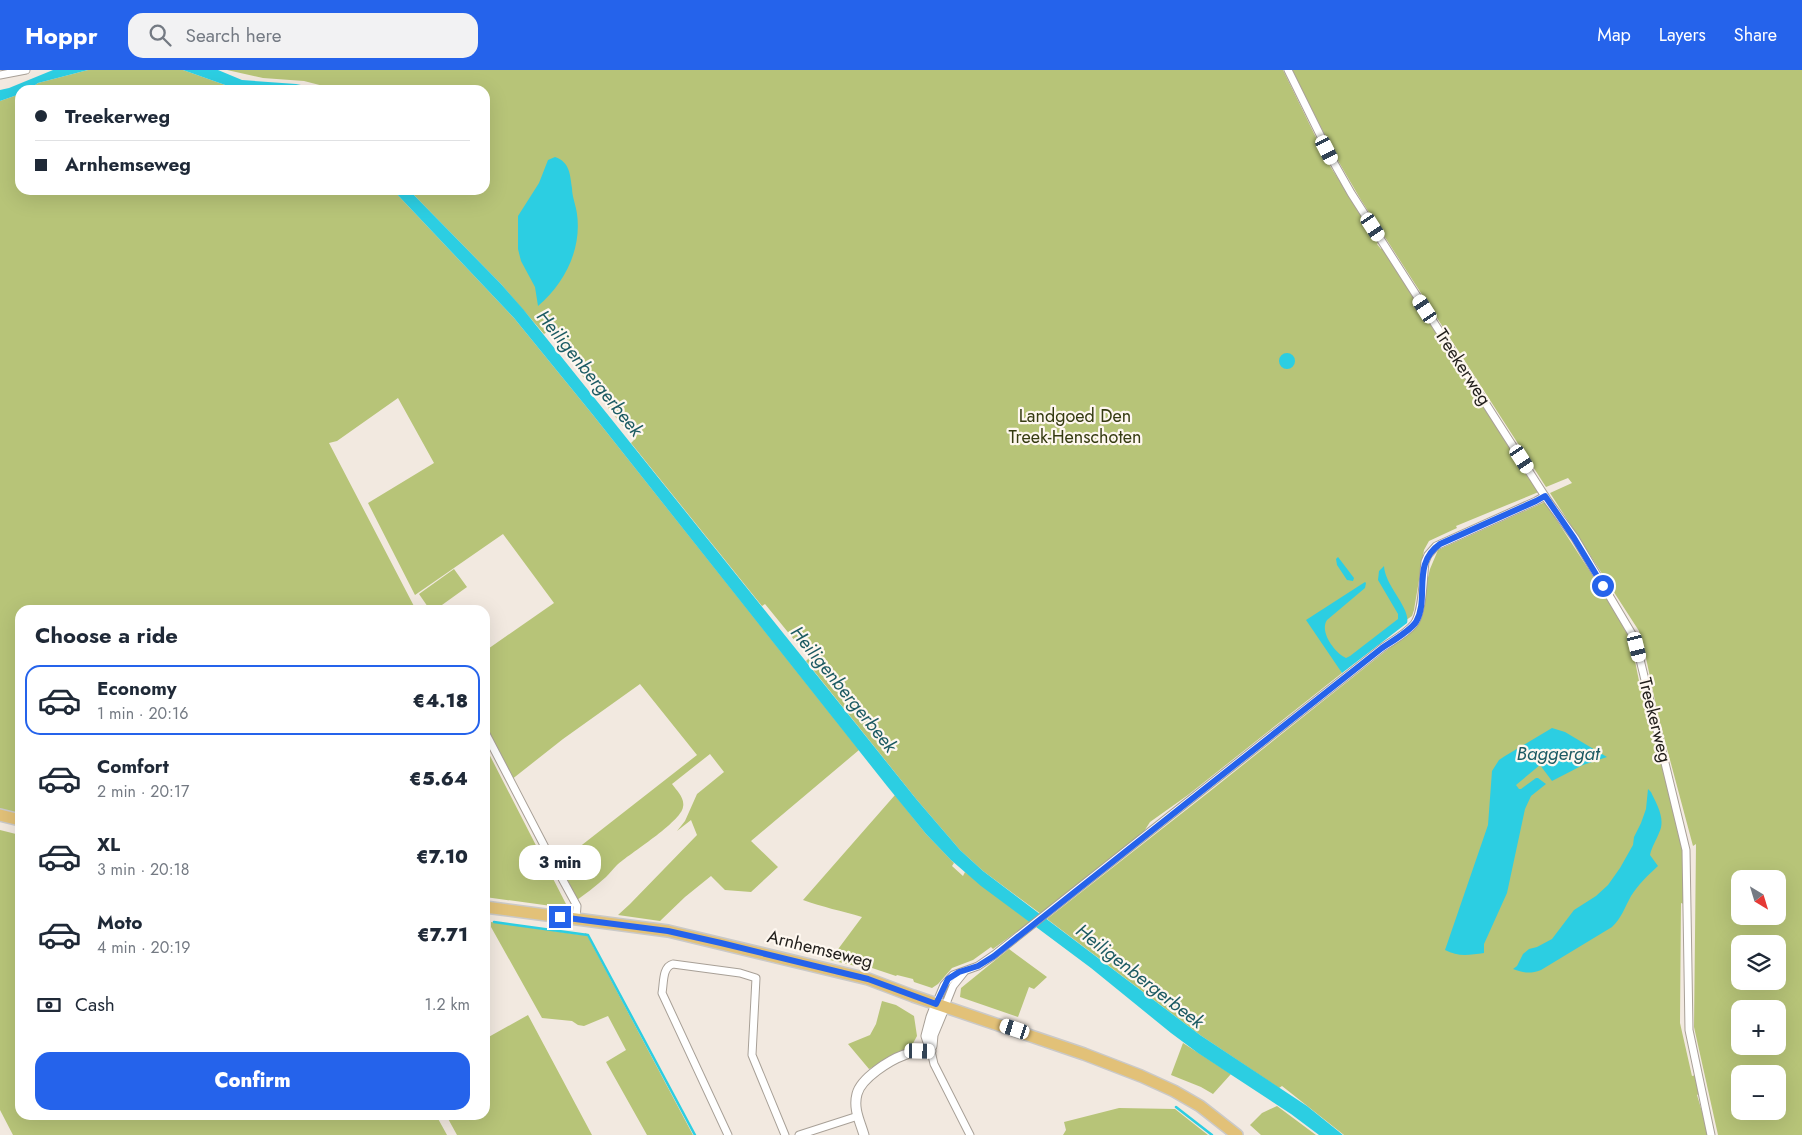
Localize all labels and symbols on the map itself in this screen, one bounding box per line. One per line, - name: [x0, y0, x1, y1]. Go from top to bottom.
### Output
- car: [1313, 133, 1340, 167]
- car: [1358, 210, 1387, 244]
- car: [1410, 292, 1439, 326]
- water label: Heiligenbergerbeek: [530, 304, 650, 443]
- street label: Treekerweg: [1429, 324, 1497, 410]
- park label: Landgoed Den Treek-Henschoten: [1009, 403, 1141, 450]
- car: [1507, 442, 1536, 476]
- route start: [1592, 575, 1614, 597]
- water label: Heiligenbergerbeek: [784, 620, 904, 759]
- car: [1626, 631, 1647, 663]
- street label: Treekerweg: [1632, 675, 1678, 765]
- water label: Baggergat: [1517, 740, 1601, 767]
- callout: 3 min: [519, 844, 601, 880]
- north arrow: [1731, 870, 1786, 925]
- route end: [549, 906, 571, 928]
- water label: Heiligenbergerbeek: [1070, 917, 1211, 1035]
- street label: Arnhemseweg: [764, 923, 876, 975]
- car: [998, 1017, 1031, 1041]
- car: [904, 1043, 935, 1059]

